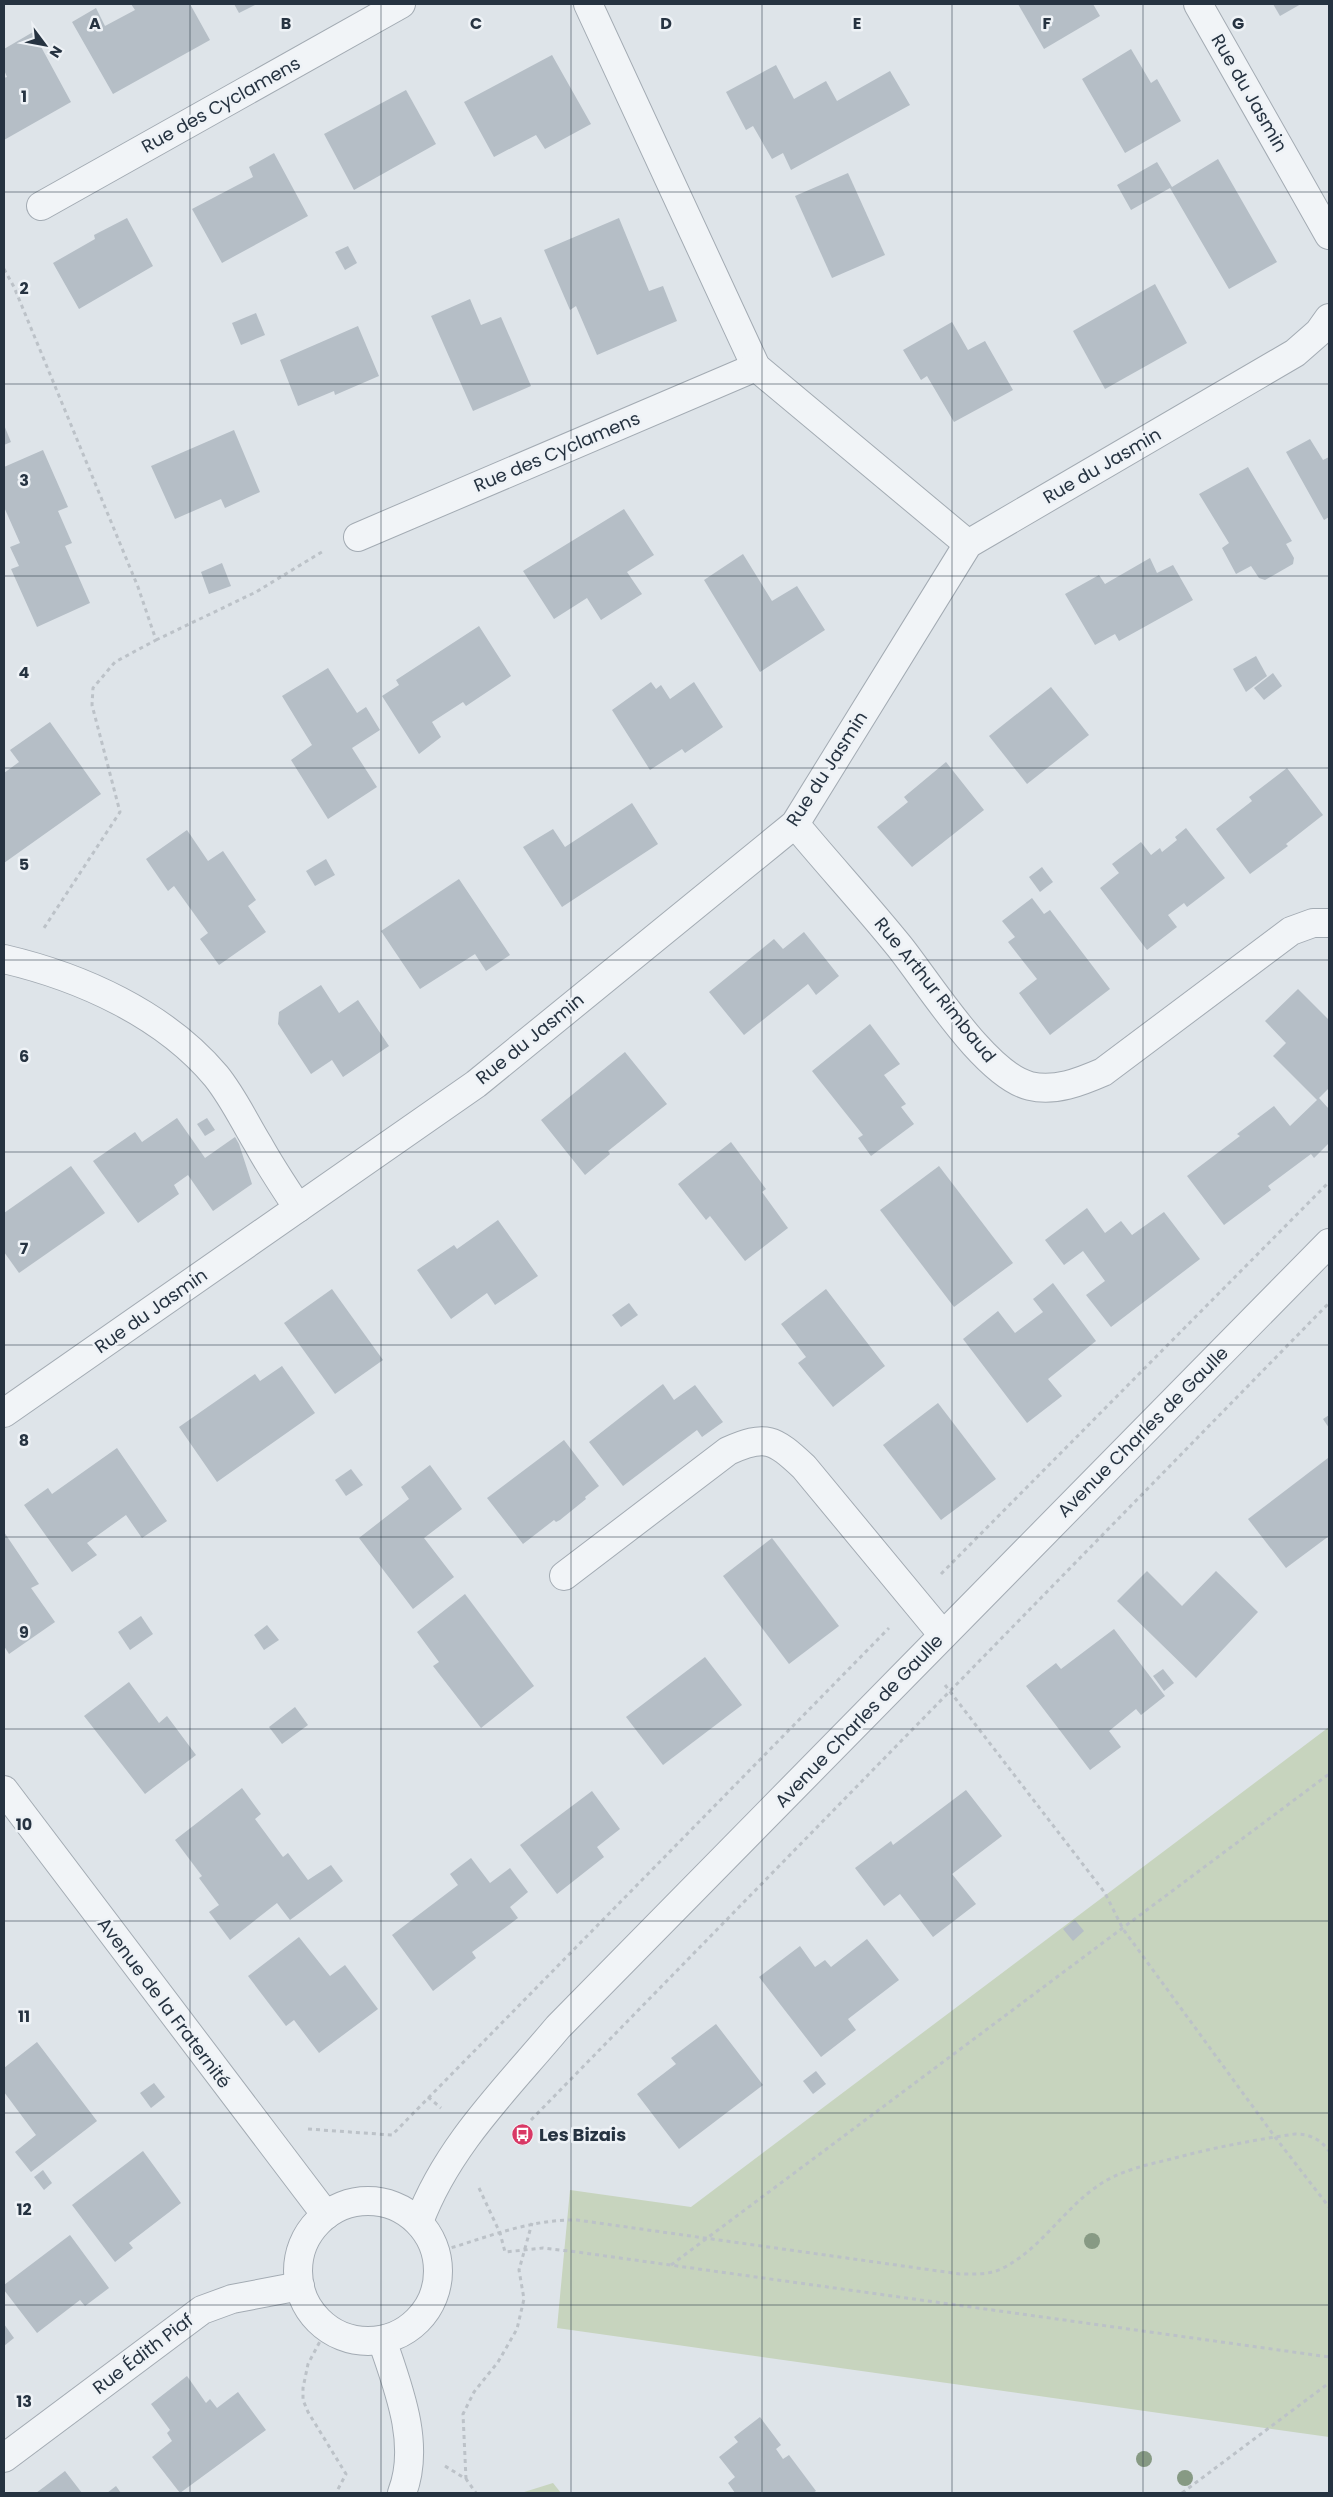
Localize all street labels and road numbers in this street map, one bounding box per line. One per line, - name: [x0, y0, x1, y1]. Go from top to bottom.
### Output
- street label: Rue du Jasmin: [1205, 29, 1293, 156]
- street label: Rue des Cyclamens: [137, 50, 305, 159]
- street label: Rue des Cyclamens: [470, 405, 644, 498]
- street label: Rue du Jasmin: [1038, 422, 1165, 510]
- street label: Rue du Jasmin: [780, 706, 873, 831]
- street label: Rue Arthur Rimbaud: [869, 912, 1002, 1068]
- street label: Rue du Jasmin: [470, 987, 589, 1090]
- street label: Rue du Jasmin: [89, 1262, 212, 1359]
- street label: Avenue Charles de Gaulle: [1052, 1341, 1234, 1523]
- street label: Avenue Charles de Gaulle: [769, 1628, 948, 1813]
- street label: Avenue de la Fraternité: [92, 1912, 237, 2093]
- street label: Rue Édith Piaf: [87, 2307, 198, 2400]

